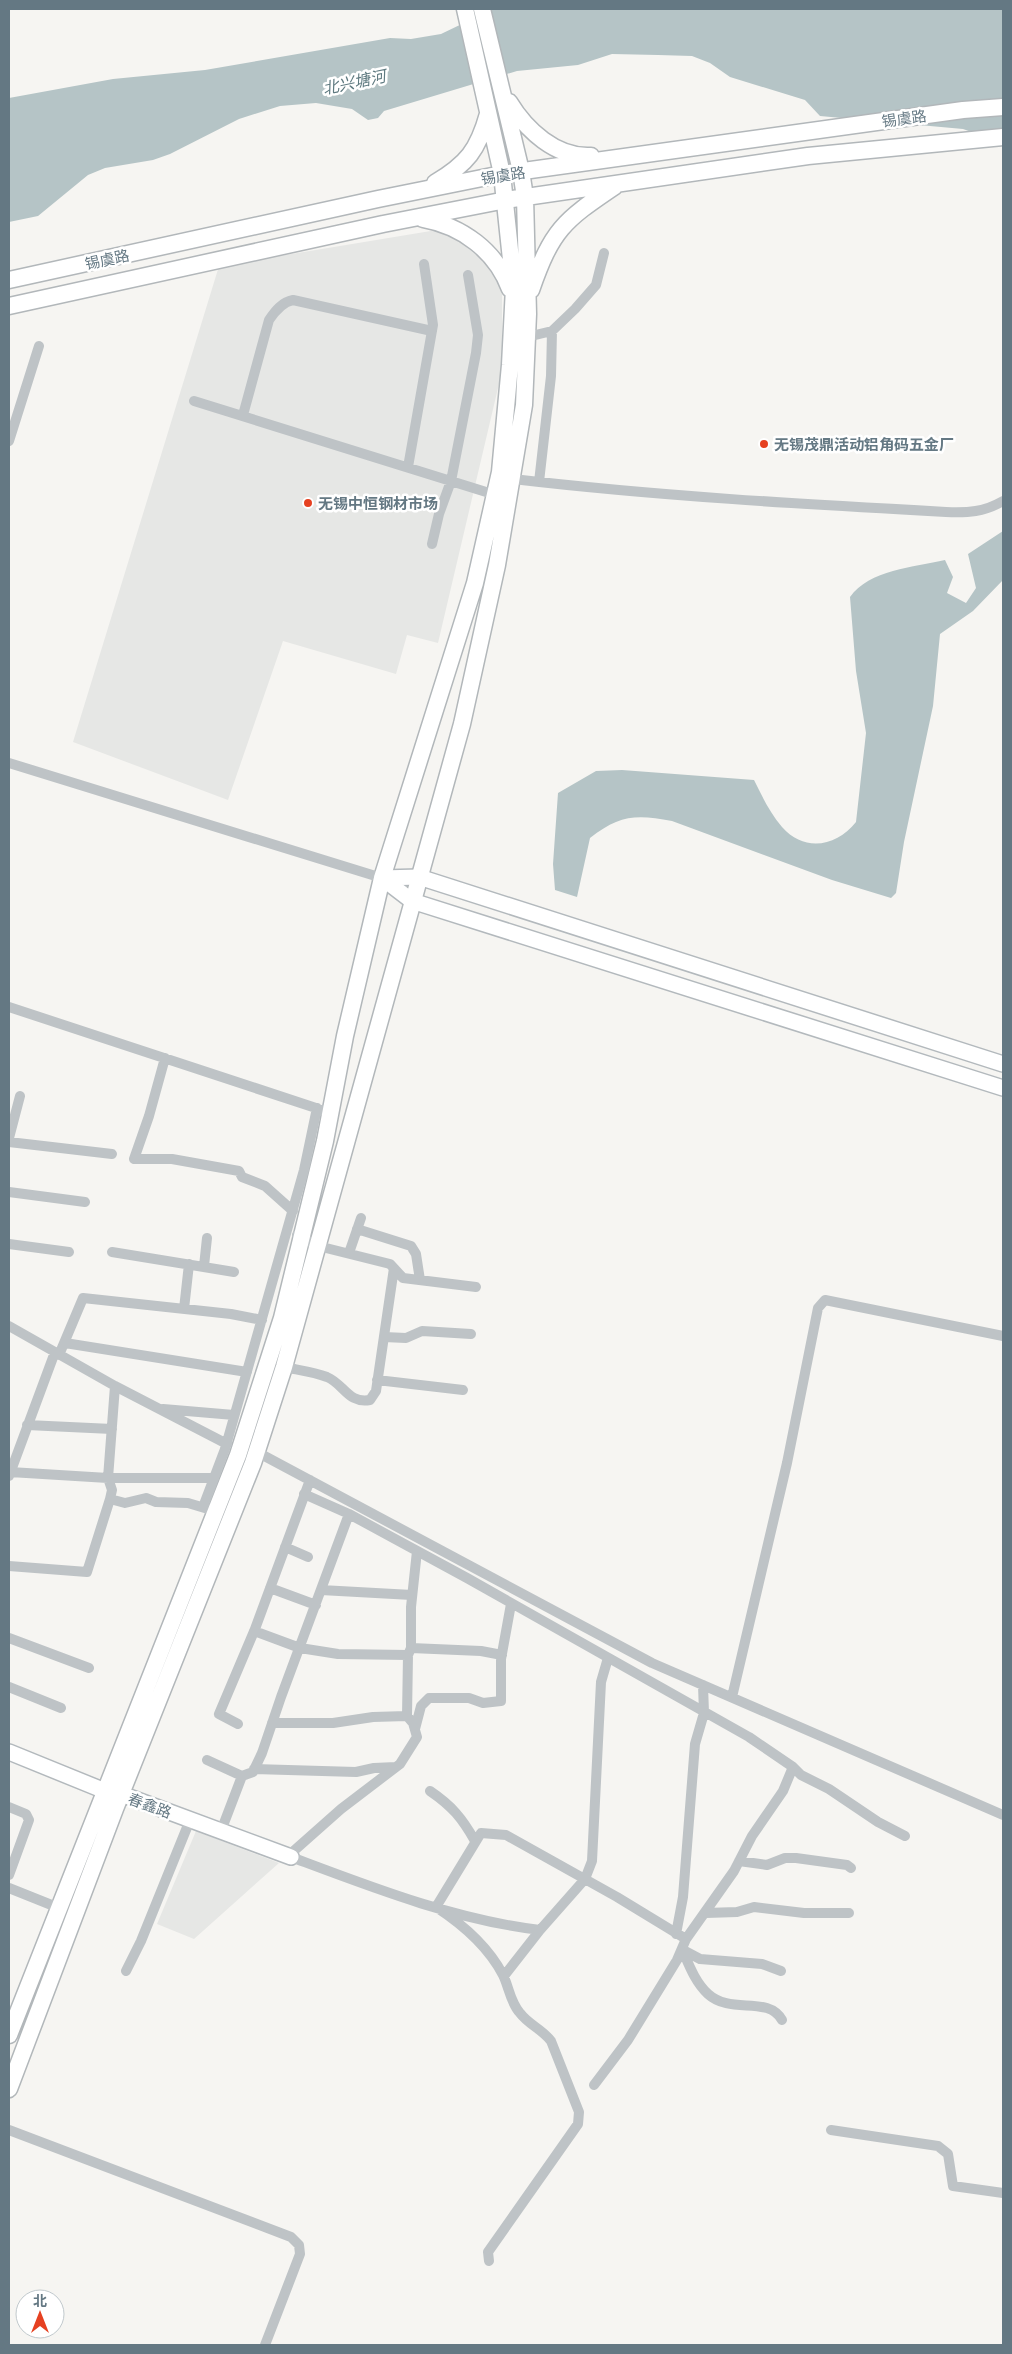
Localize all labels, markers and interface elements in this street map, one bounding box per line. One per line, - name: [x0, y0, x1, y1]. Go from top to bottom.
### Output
- water label: 北兴塘河: [320, 64, 391, 99]
- street label: 锡虞路: [880, 105, 928, 131]
- street label: 锡虞路: [479, 162, 527, 188]
- street label: 锡虞路: [83, 245, 131, 273]
- place label: 无锡茂鼎活动铝角码五金厂: [774, 434, 954, 454]
- marker: 无锡茂鼎活动铝角码五金厂: [758, 438, 770, 450]
- place label: 无锡中恒钢材市场: [318, 493, 438, 513]
- marker: 无锡中恒钢材市场: [302, 497, 314, 509]
- street label: 春鑫路: [125, 1788, 175, 1822]
- north arrow: [15, 2289, 65, 2339]
- text: 北: [33, 2291, 47, 2310]

